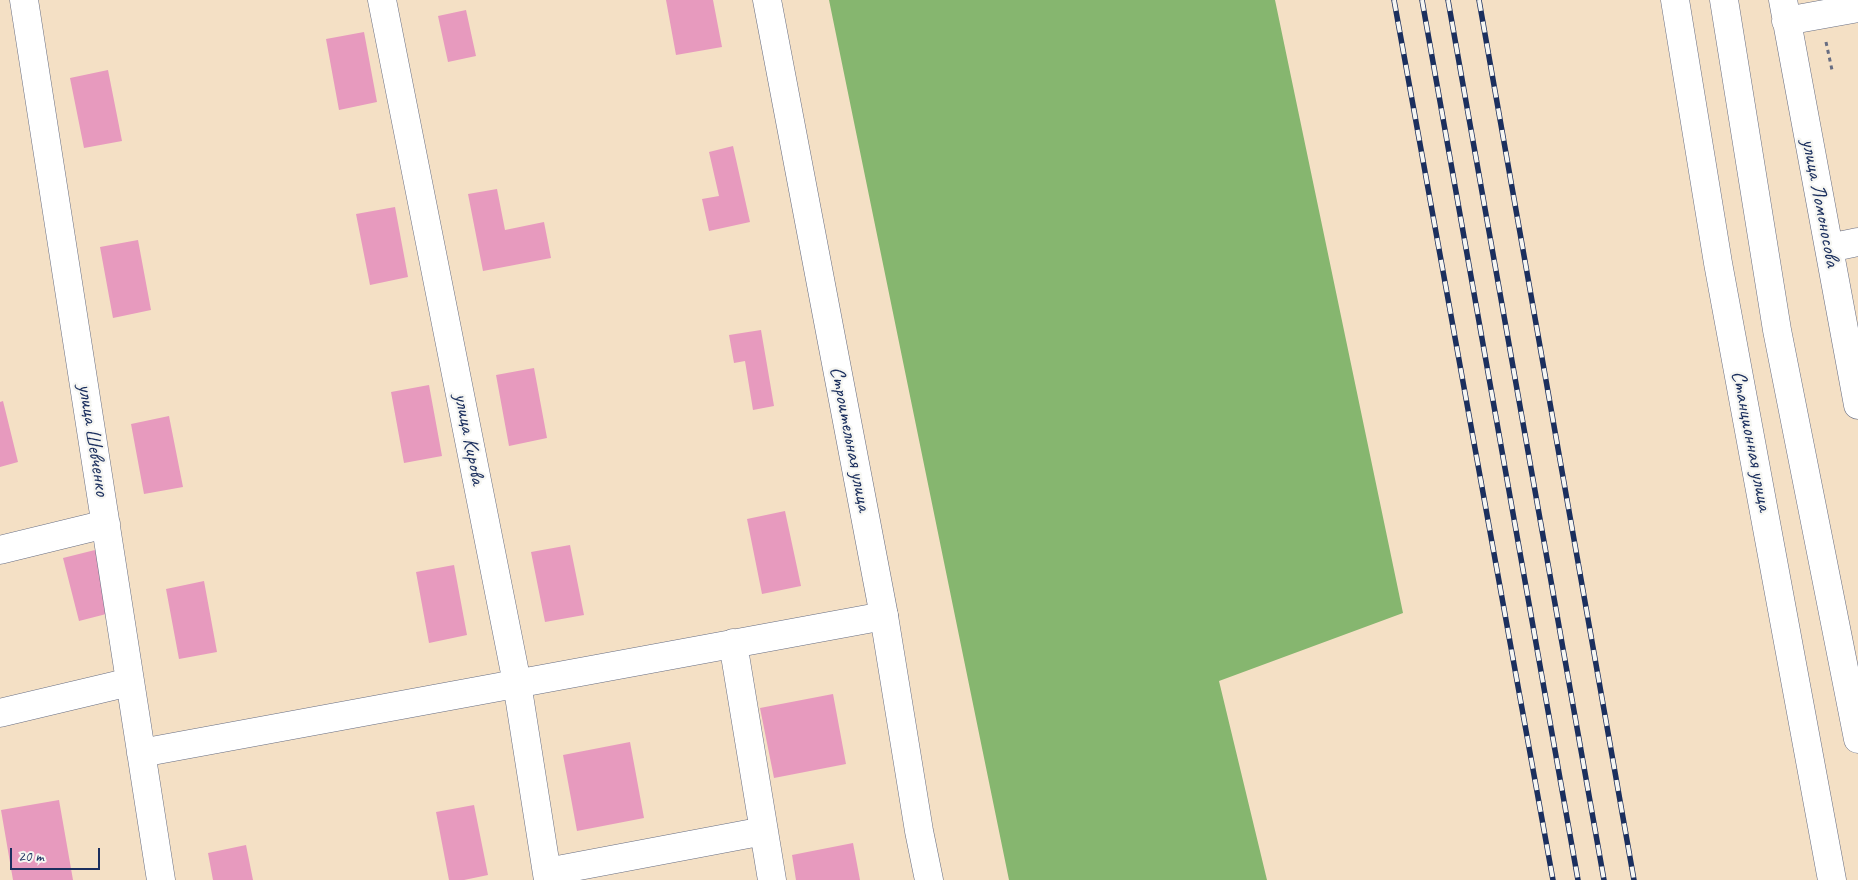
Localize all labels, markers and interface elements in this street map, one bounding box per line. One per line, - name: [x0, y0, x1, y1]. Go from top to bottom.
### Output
- street label: улица Ломоносова: [1795, 137, 1845, 269]
- street label: Строительная улица: [824, 365, 876, 513]
- street label: Станционная улица: [1725, 369, 1777, 513]
- street label: улица Шевченко: [72, 382, 114, 498]
- street label: улица Кирова: [448, 391, 490, 487]
- scale bar: [12, 838, 102, 870]
- text: 20 m: [18, 847, 44, 866]

